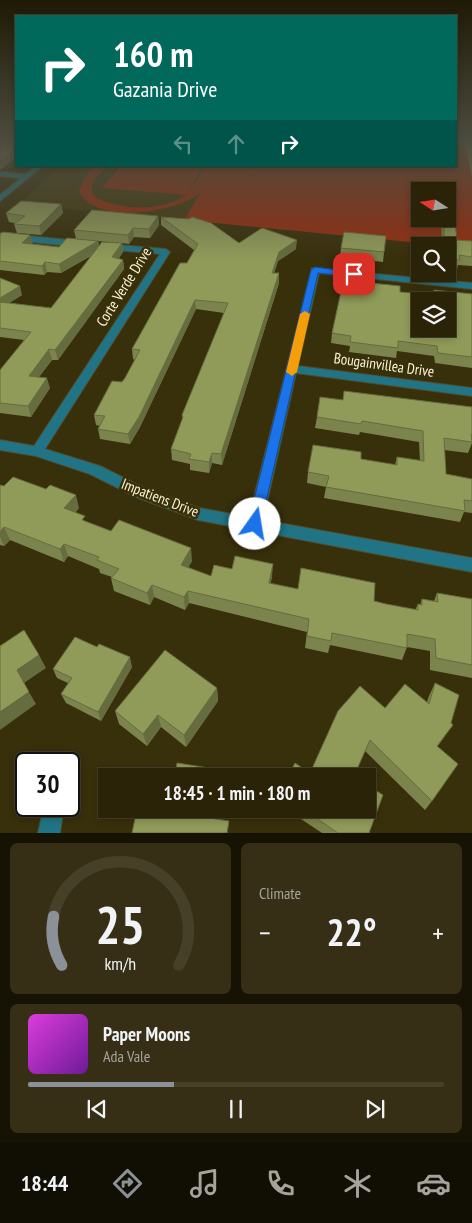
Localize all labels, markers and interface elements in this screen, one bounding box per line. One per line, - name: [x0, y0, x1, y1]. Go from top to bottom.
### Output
- text: 160 m: [113, 31, 194, 77]
- icon: right: [30, 35, 95, 100]
- text: Gazania Drive: [113, 75, 217, 103]
- icon: left: [169, 130, 197, 158]
- icon: ahead: [222, 130, 250, 158]
- icon: right: [275, 130, 303, 158]
- north arrow: [411, 182, 456, 228]
- map controls: [411, 182, 456, 337]
- button: search: [411, 237, 456, 282]
- street label: Corte Verde Drive: [92, 244, 155, 330]
- pin: [333, 253, 375, 295]
- icon: arrive: [340, 260, 368, 288]
- button: layers: [411, 292, 456, 337]
- street label: Bougainvillea Drive: [333, 348, 435, 381]
- street label: Impatiens Drive: [119, 474, 202, 521]
- position arrow: [228, 497, 280, 549]
- speed limit sign: 30: [15, 752, 80, 817]
- text: 18:45 · 1 min · 180 m: [164, 781, 310, 805]
- text: Climate: [259, 883, 301, 903]
- text: 25: [96, 891, 145, 958]
- text: 22°: [326, 907, 377, 956]
- text: −: [259, 914, 271, 951]
- text: +: [432, 914, 444, 951]
- text: km/h: [105, 952, 136, 975]
- text: Paper Moons: [103, 1022, 190, 1046]
- text: Ada Vale: [103, 1046, 150, 1066]
- icon: previous: [83, 1095, 111, 1123]
- icon: pause: [222, 1095, 250, 1123]
- icon: next: [361, 1095, 389, 1123]
- icon: directions: [110, 1166, 145, 1201]
- icon: music: [187, 1166, 222, 1201]
- icon: phone: [263, 1166, 298, 1201]
- icon: climate: [340, 1166, 375, 1201]
- icon: car: [416, 1166, 451, 1201]
- text: 18:44: [21, 1169, 68, 1197]

